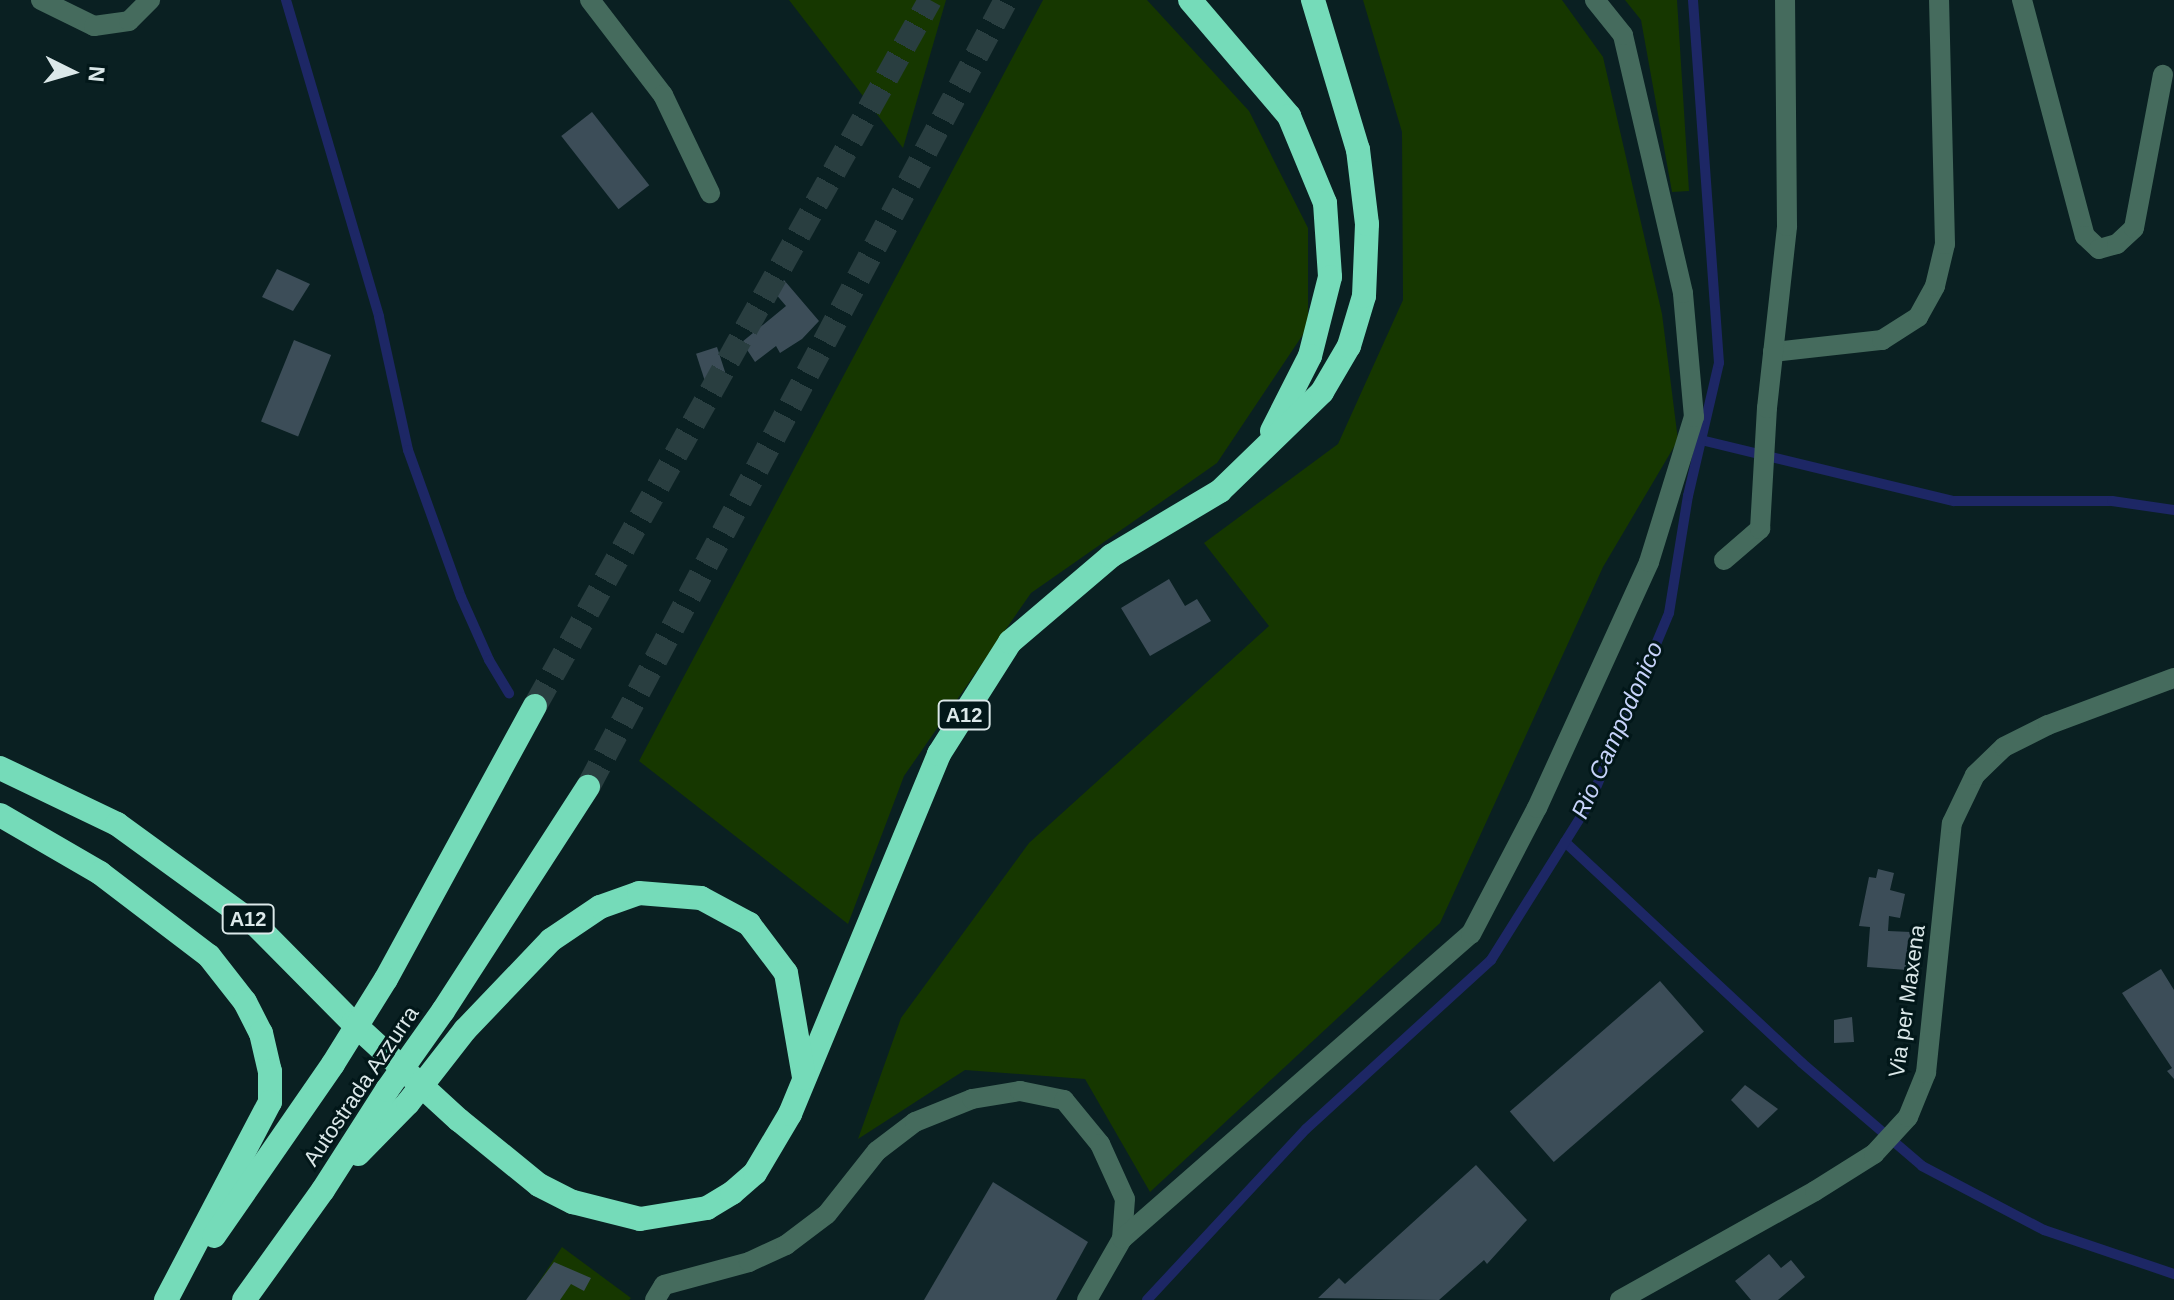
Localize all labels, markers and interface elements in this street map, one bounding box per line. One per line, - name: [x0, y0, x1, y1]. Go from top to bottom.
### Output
- north arrow: [32, 32, 112, 112]
- text: N: [83, 65, 110, 83]
- water label: Rio Campodonico: [1565, 637, 1669, 823]
- road number: A12: [936, 699, 992, 731]
- road number: A12: [220, 903, 276, 935]
- street label: Via per Maxena: [1883, 923, 1931, 1079]
- street label: Autostrada Azzurra: [297, 1001, 425, 1171]

